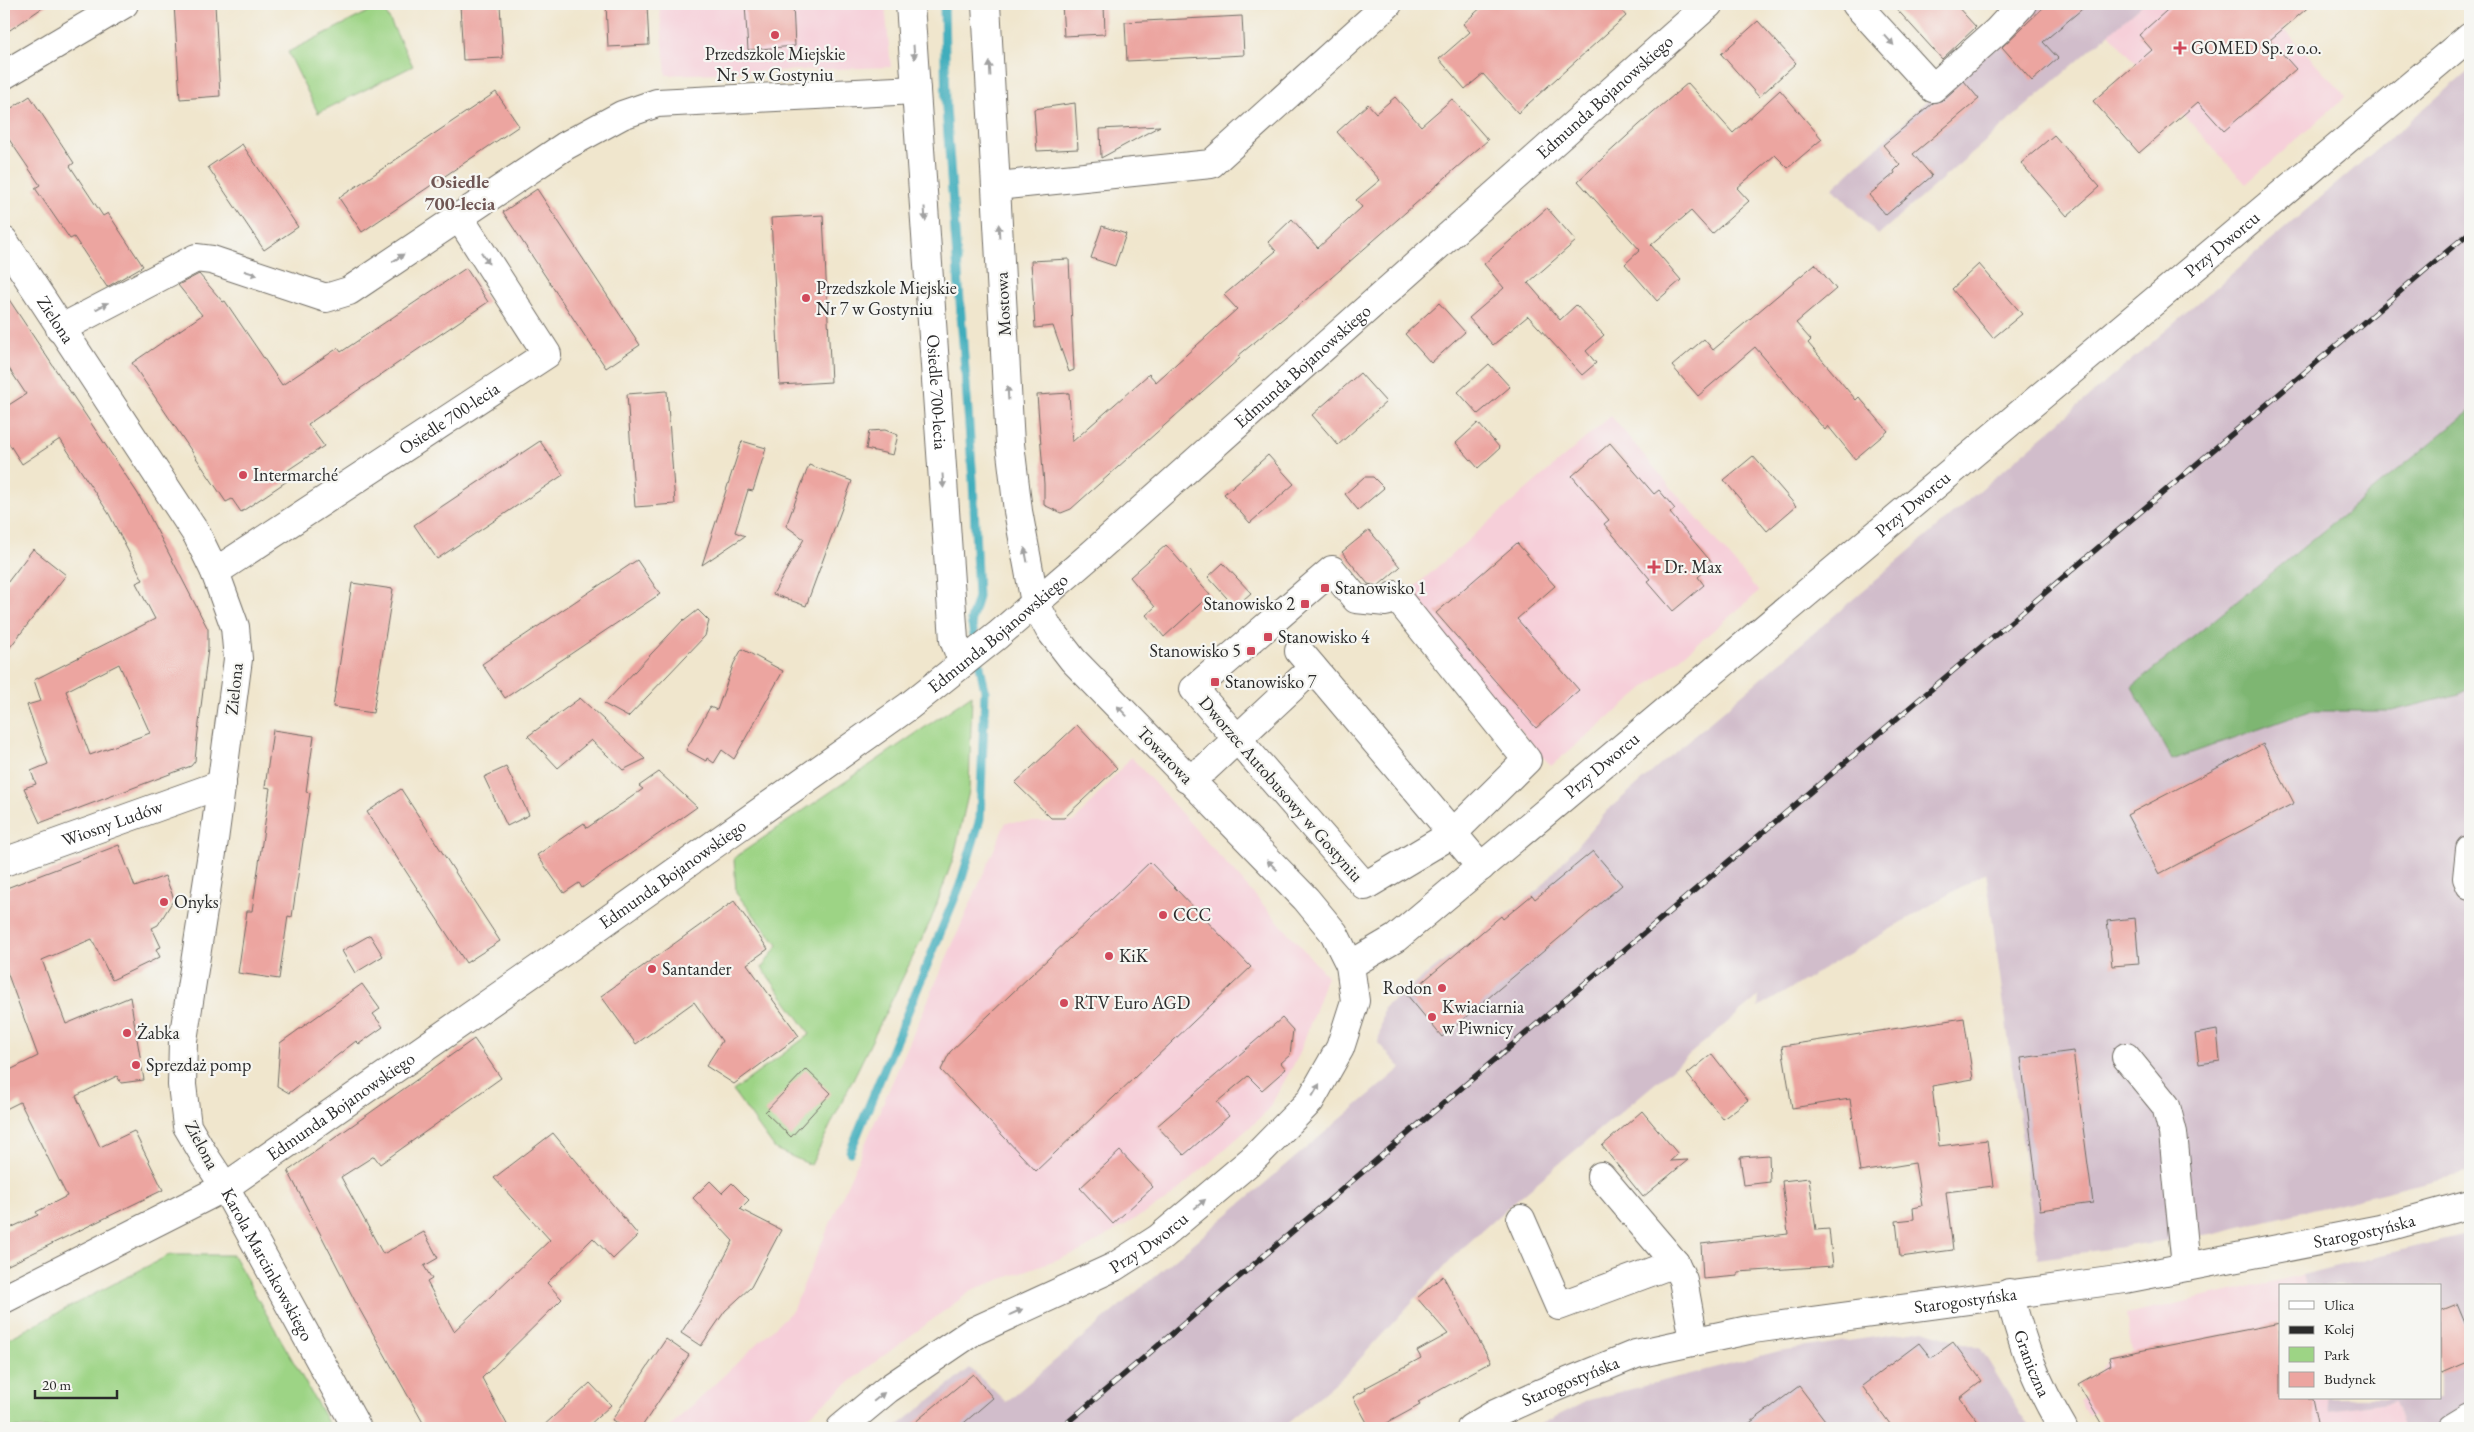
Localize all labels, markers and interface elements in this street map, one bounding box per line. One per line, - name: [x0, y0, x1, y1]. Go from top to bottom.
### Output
- marker: Przedszkole Miejskie Nr 5 w Gostyniu: [769, 29, 781, 41]
- street label: Edmunda Bojanowskiego: [1531, 29, 1678, 163]
- one-way arrow: [1883, 33, 1895, 45]
- place label: GOMED Sp. z o.o.: [2191, 36, 2322, 59]
- marker: GOMED Sp. z o.o.: [2173, 41, 2187, 55]
- place label: Przedszkole Miejskie Nr 5 w Gostyniu: [705, 42, 845, 86]
- one-way arrow: [910, 45, 918, 61]
- one-way arrow: [986, 61, 994, 77]
- district label: Osiedle 700-lecia: [425, 169, 496, 216]
- street label: Przy Dworcu: [2179, 205, 2264, 282]
- one-way arrow: [921, 207, 929, 223]
- one-way arrow: [995, 223, 1003, 239]
- one-way arrow: [481, 251, 490, 264]
- one-way arrow: [392, 253, 405, 263]
- one-way arrow: [244, 269, 259, 277]
- street label: Mostowa: [989, 271, 1016, 337]
- place label: Przedszkole Miejskie Nr 7 w Gostyniu: [816, 276, 957, 320]
- street label: Zielona: [32, 291, 80, 348]
- marker: Przedszkole Miejskie Nr 7 w Gostyniu: [800, 292, 812, 304]
- street label: Edmunda Bojanowskiego: [1229, 299, 1375, 433]
- one-way arrow: [95, 302, 110, 310]
- street label: Osiedle 700-lecia: [922, 333, 953, 451]
- street label: Osiedle 700-lecia: [394, 376, 504, 459]
- one-way arrow: [1003, 385, 1011, 401]
- place label: Intermarché: [253, 463, 338, 486]
- street label: Przy Dworcu: [1870, 465, 1955, 542]
- marker: Intermarché: [237, 469, 249, 481]
- one-way arrow: [940, 474, 948, 490]
- one-way arrow: [1022, 546, 1030, 562]
- place label: Dr. Max: [1664, 555, 1722, 578]
- marker: Dr. Max: [1648, 561, 1660, 573]
- street label: Edmunda Bojanowskiego: [923, 568, 1073, 698]
- place label: Stanowisko 1: [1335, 576, 1427, 599]
- marker: Stanowisko 1: [1319, 582, 1331, 594]
- place label: Stanowisko 2: [1204, 592, 1295, 615]
- marker: Stanowisko 2: [1299, 598, 1311, 610]
- place label: Stanowisko 4: [1278, 625, 1370, 648]
- marker: Stanowisko 4: [1262, 631, 1274, 643]
- place label: Stanowisko 5: [1150, 639, 1241, 662]
- marker: Stanowisko 5: [1245, 645, 1257, 657]
- street label: Zielona: [219, 661, 248, 716]
- place label: Stanowisko 7: [1225, 670, 1317, 693]
- marker: Stanowisko 7: [1209, 676, 1221, 688]
- street label: Dworzec Autobusowy w Gostyniu: [1194, 691, 1369, 887]
- one-way arrow: [1116, 705, 1128, 717]
- street label: Towarowa: [1132, 721, 1199, 789]
- street label: Przy Dworcu: [1559, 726, 1644, 803]
- street label: Wiosny Ludów: [58, 794, 166, 851]
- street label: Edmunda Bojanowskiego: [594, 813, 751, 934]
- one-way arrow: [1266, 859, 1278, 871]
- place label: Onyks: [174, 890, 219, 913]
- marker: Onyks: [158, 896, 170, 908]
- place label: CCC: [1173, 903, 1211, 926]
- marker: CCC: [1157, 909, 1169, 921]
- place label: KiK: [1119, 944, 1149, 967]
- marker: KiK: [1103, 950, 1115, 962]
- place label: Santander: [662, 957, 732, 980]
- marker: Santander: [646, 963, 658, 975]
- place label: Rodon: [1383, 976, 1432, 999]
- marker: Rodon: [1436, 982, 1448, 994]
- place label: RTV Euro AGD: [1074, 991, 1190, 1014]
- place label: Kwiaciarnia w Piwnicy: [1442, 995, 1525, 1039]
- marker: RTV Euro AGD: [1058, 997, 1070, 1009]
- marker: Kwiaciarnia w Piwnicy: [1426, 1011, 1438, 1023]
- place label: Żabka: [137, 1021, 180, 1044]
- marker: Żabka: [121, 1027, 133, 1039]
- street label: Edmunda Bojanowskiego: [262, 1046, 419, 1165]
- place label: Sprezdaż pomp: [146, 1053, 251, 1076]
- marker: Sprezdaż pomp: [130, 1059, 142, 1071]
- one-way arrow: [1311, 1084, 1320, 1097]
- street label: Zielona: [180, 1116, 225, 1174]
- street label: Karola Marcinkowskiego: [217, 1183, 319, 1345]
- one-way arrow: [1193, 1198, 1206, 1209]
- street label: Przy Dworcu: [1105, 1206, 1193, 1278]
- street label: Starogostyńska: [2311, 1208, 2418, 1253]
- street label: Starogostyńska: [1913, 1282, 2019, 1318]
- legend: [2279, 1284, 2442, 1400]
- text: Ulica: [2324, 1295, 2354, 1314]
- one-way arrow: [1009, 1307, 1023, 1315]
- text: Kolej: [2324, 1319, 2354, 1338]
- street label: Graniczna: [2009, 1327, 2057, 1401]
- text: Park: [2324, 1345, 2351, 1364]
- street label: Starogostyńska: [1518, 1350, 1623, 1411]
- scale bar: [35, 1367, 118, 1399]
- text: Budynek: [2324, 1369, 2377, 1388]
- text: 20 m: [42, 1375, 71, 1394]
- one-way arrow: [872, 1392, 885, 1403]

